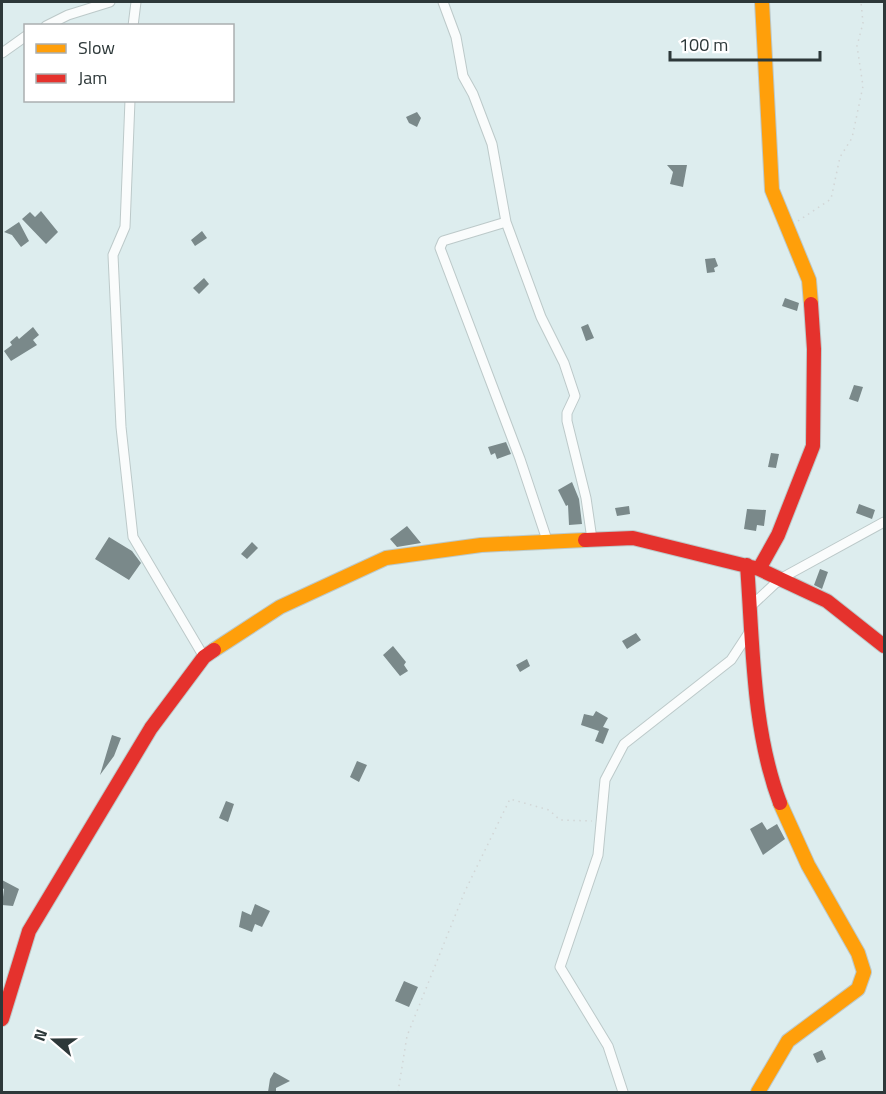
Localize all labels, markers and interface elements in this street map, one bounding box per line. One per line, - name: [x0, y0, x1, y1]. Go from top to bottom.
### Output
- legend: [24, 24, 234, 102]
- scale bar: [670, 24, 820, 62]
- text: 100 m: [679, 31, 728, 58]
- text: Slow: [78, 34, 115, 61]
- text: Jam: [78, 64, 107, 91]
- north arrow: [24, 1010, 84, 1070]
- text: N: [27, 1026, 53, 1044]

